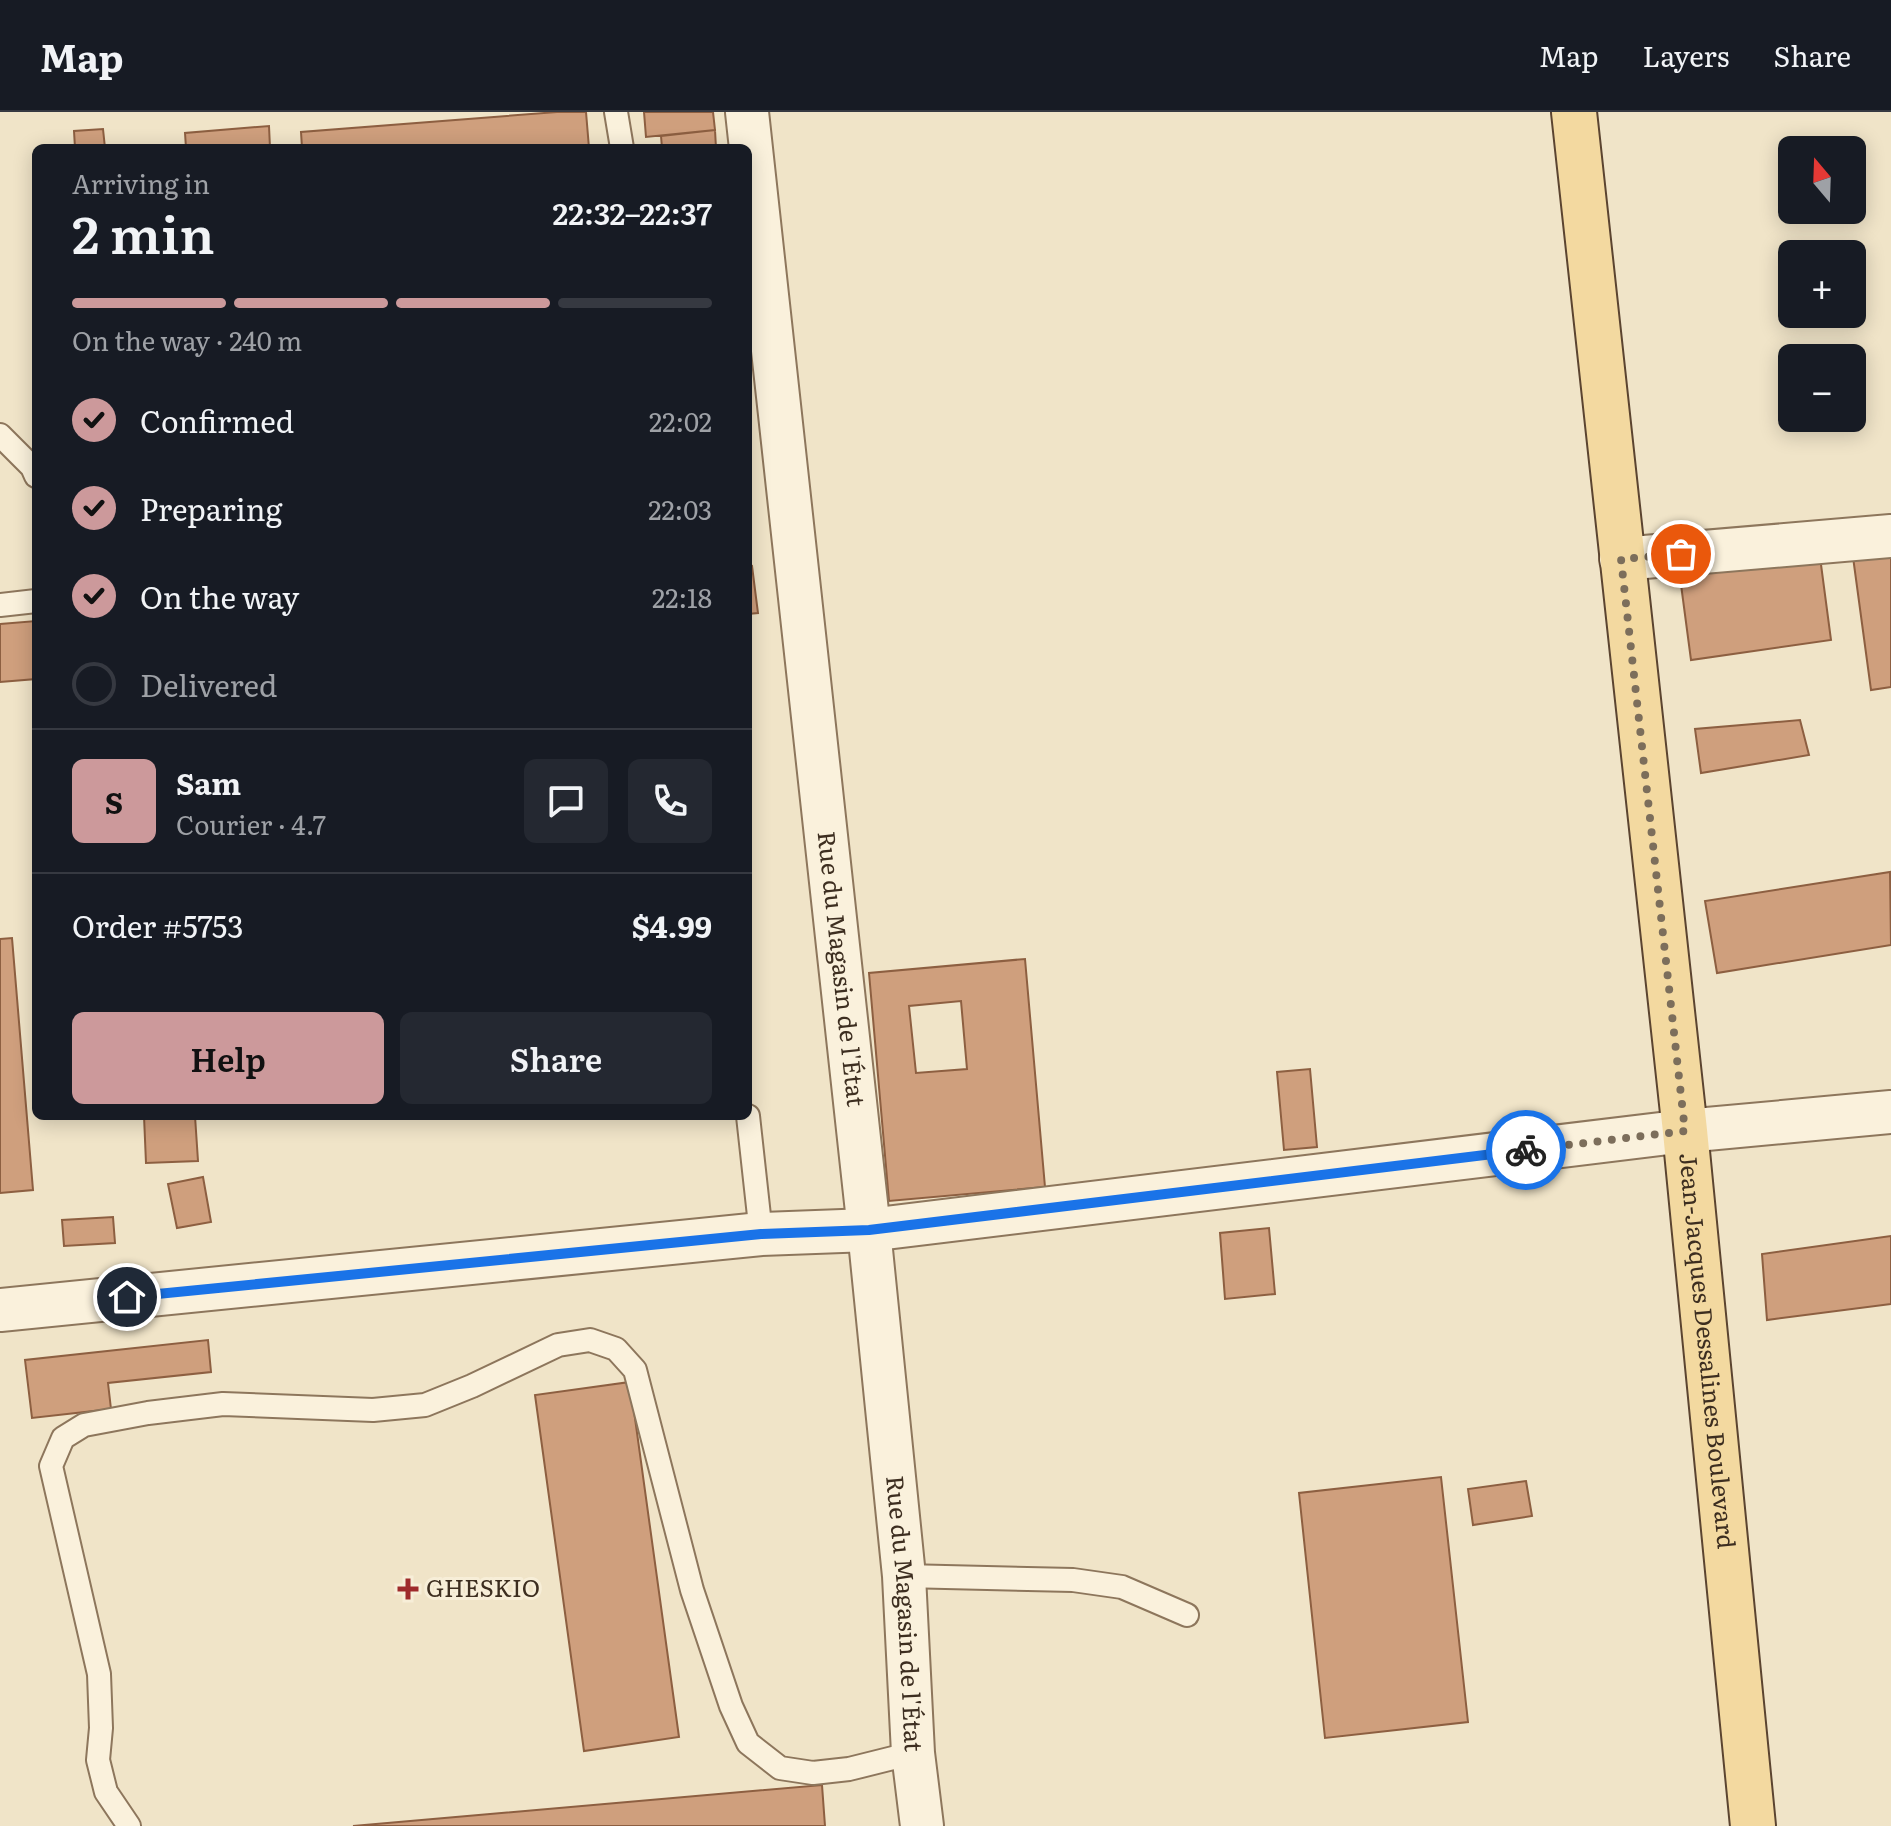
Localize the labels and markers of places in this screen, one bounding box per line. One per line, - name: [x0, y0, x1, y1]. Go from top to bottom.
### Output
- pin: [1647, 520, 1715, 588]
- pin: [93, 1263, 161, 1331]
- place label: GHESKIO: [426, 1569, 540, 1604]
- marker: GHESKIO: [397, 1578, 419, 1600]

